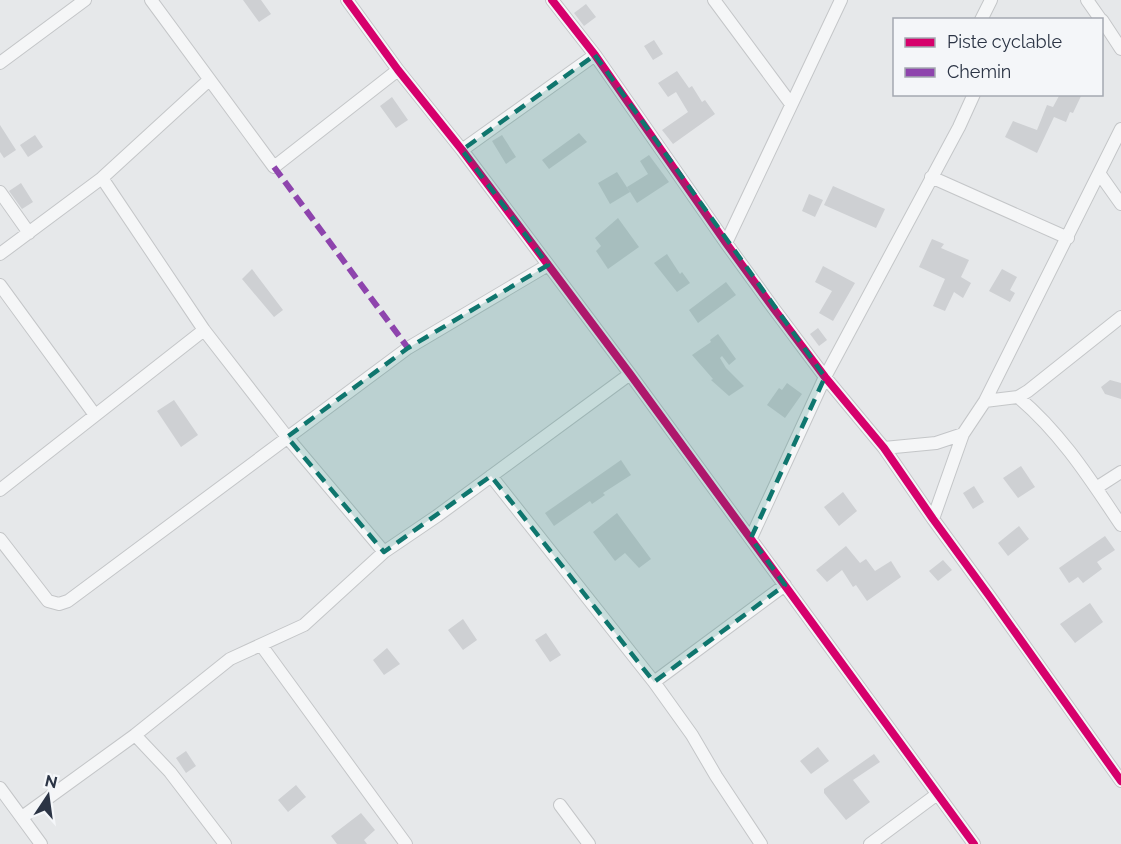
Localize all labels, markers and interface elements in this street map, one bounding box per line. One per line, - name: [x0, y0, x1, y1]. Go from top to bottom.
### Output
- legend: [893, 18, 1103, 96]
- text: Piste cyclable: [947, 31, 1063, 52]
- text: Chemin: [947, 61, 1011, 82]
- north arrow: [18, 766, 78, 826]
- text: N: [43, 771, 59, 793]

